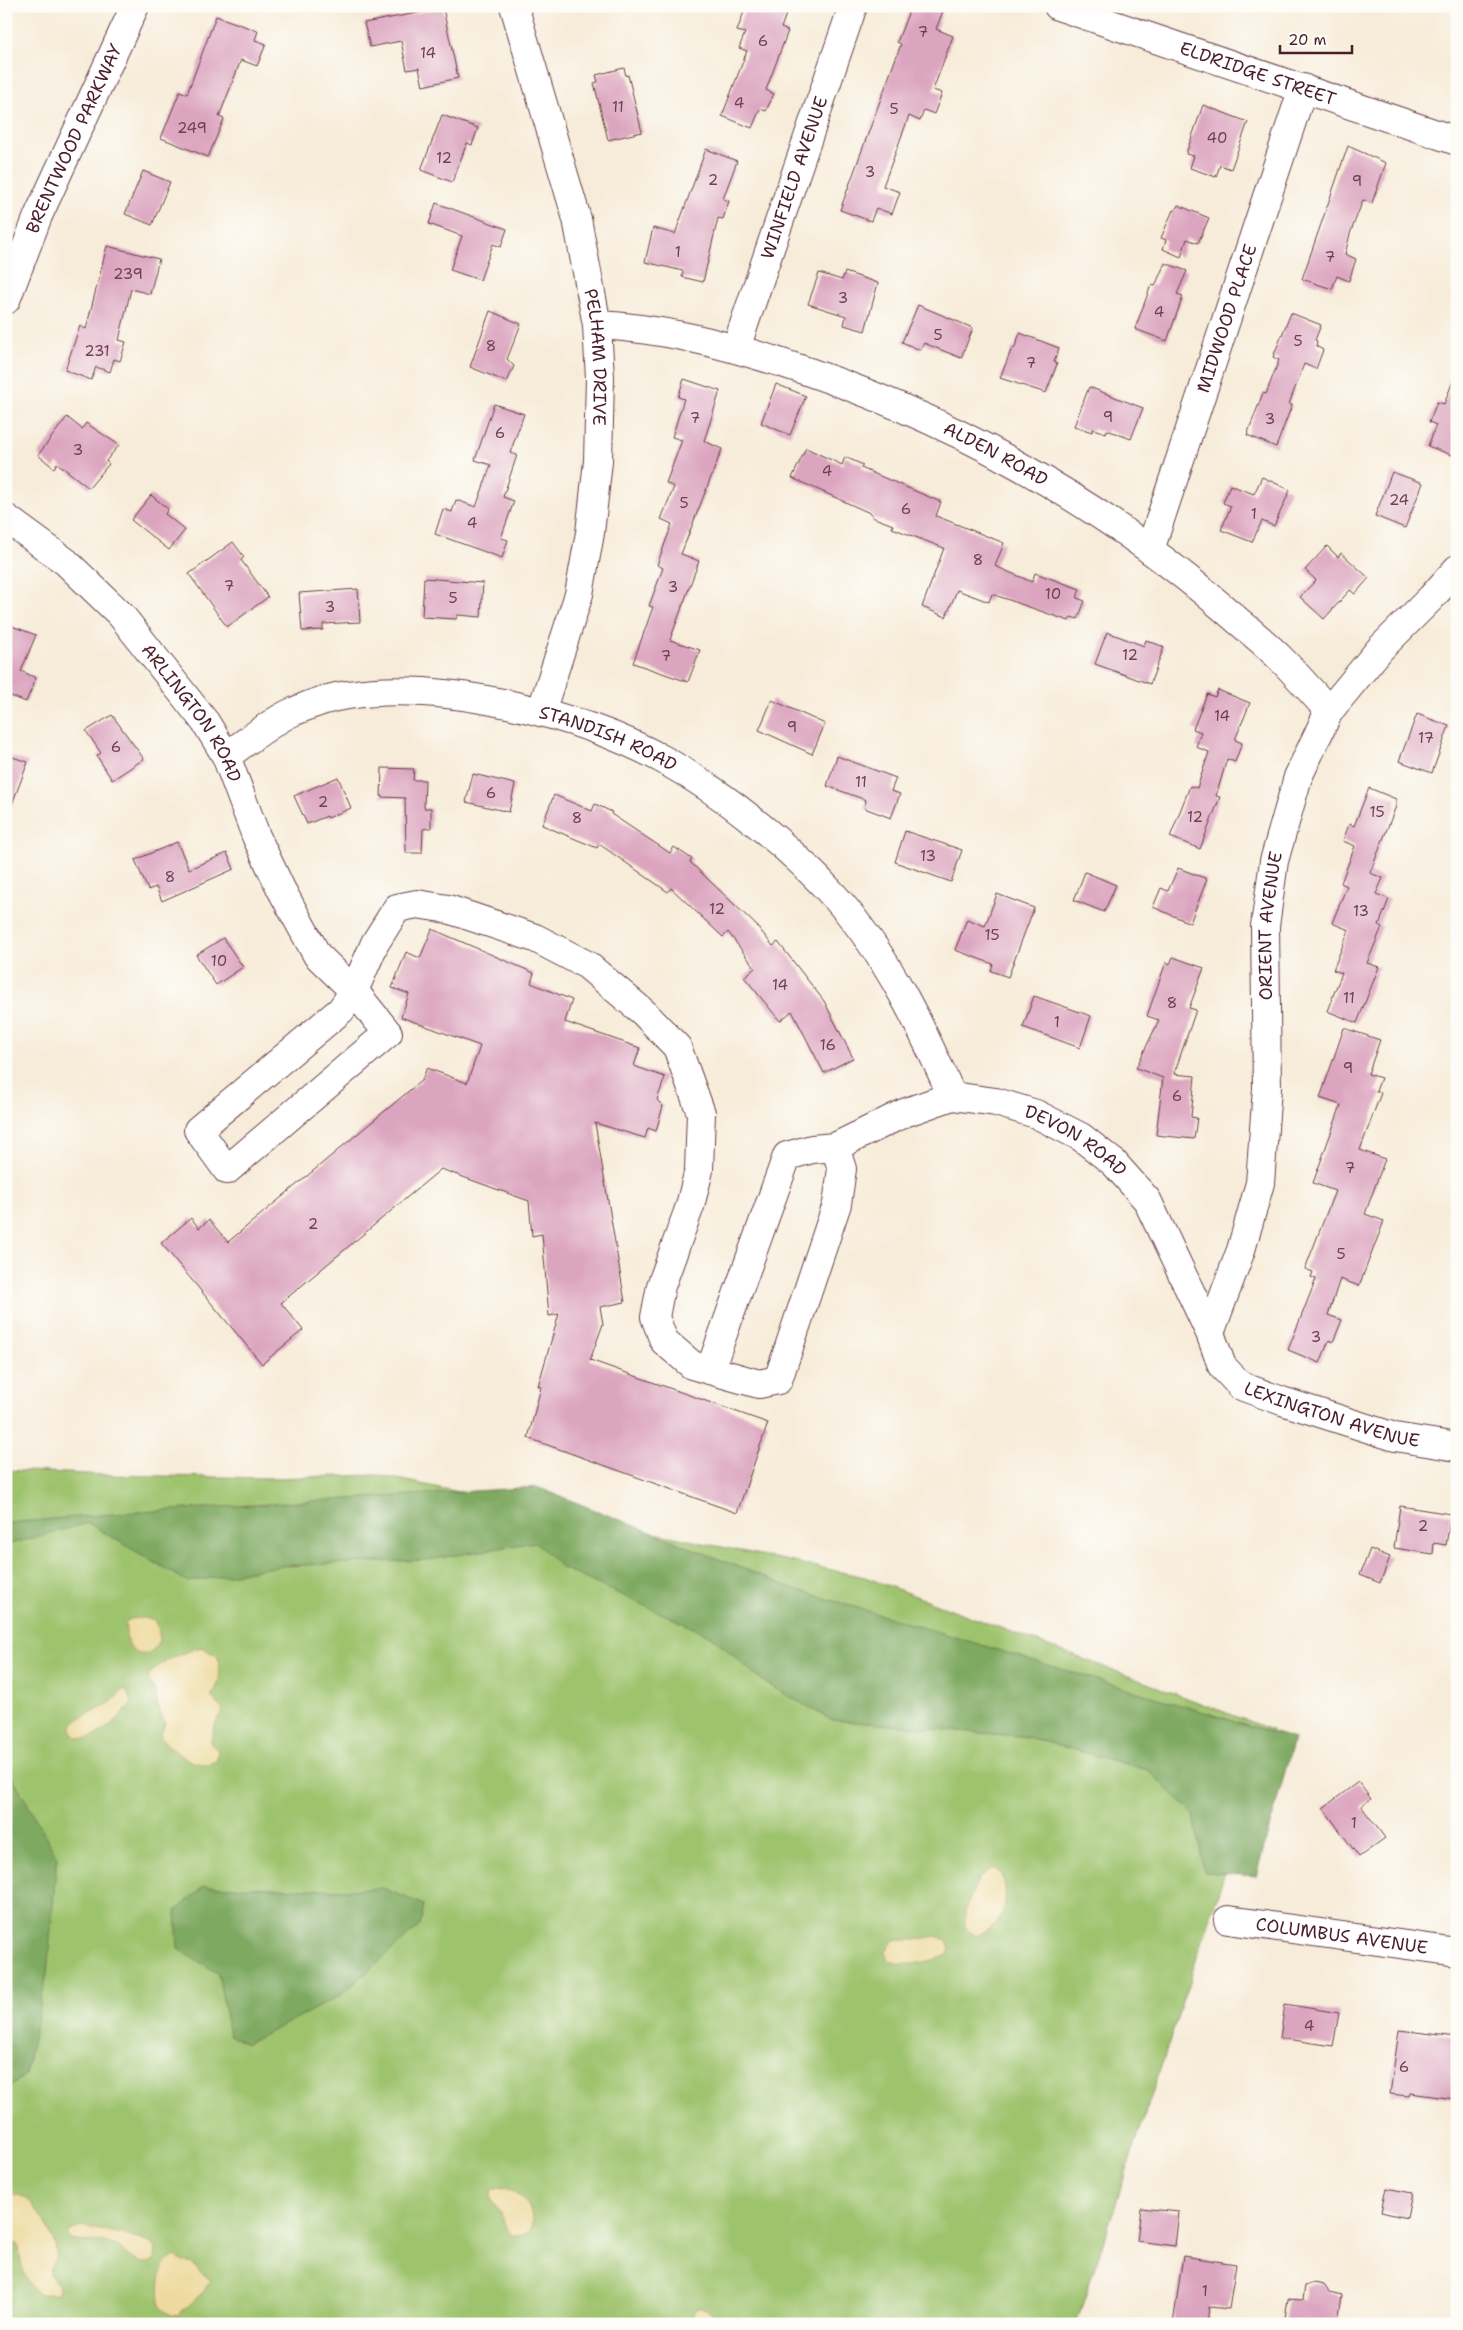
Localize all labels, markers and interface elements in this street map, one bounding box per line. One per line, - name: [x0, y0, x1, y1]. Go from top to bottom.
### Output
- house number: 7: [918, 22, 928, 42]
- scale bar: [1280, 22, 1353, 54]
- text: 20 m: [1288, 30, 1327, 50]
- house number: 6: [758, 31, 768, 51]
- street label: ELDRIDGE STREET: [1177, 36, 1339, 111]
- street label: BRENTWOOD PARKWAY: [20, 40, 128, 237]
- house number: 14: [420, 43, 436, 63]
- house number: 4: [734, 93, 744, 113]
- street label: WINFIELD AVENUE: [755, 93, 833, 262]
- house number: 11: [612, 97, 624, 117]
- house number: 5: [889, 99, 899, 119]
- house number: 249: [177, 118, 207, 138]
- house number: 40: [1207, 128, 1227, 148]
- house number: 12: [436, 148, 452, 168]
- house number: 3: [865, 162, 875, 182]
- house number: 2: [708, 170, 718, 190]
- house number: 9: [1352, 171, 1362, 191]
- street label: MIDWOOD PLACE: [1191, 241, 1262, 396]
- house number: 1: [675, 242, 681, 262]
- house number: 7: [1325, 247, 1335, 267]
- house number: 239: [113, 264, 143, 284]
- street label: PELHAM DRIVE: [578, 287, 612, 426]
- house number: 3: [838, 288, 848, 308]
- house number: 4: [1154, 302, 1164, 322]
- house number: 5: [933, 325, 943, 345]
- house number: 5: [1293, 331, 1303, 351]
- house number: 8: [486, 336, 496, 356]
- house number: 231: [84, 341, 110, 361]
- house number: 7: [1026, 353, 1036, 373]
- house number: 9: [1103, 407, 1113, 427]
- house number: 7: [690, 408, 700, 428]
- house number: 3: [1265, 409, 1275, 429]
- street label: ALDEN ROAD: [939, 416, 1052, 492]
- house number: 6: [495, 423, 505, 443]
- house number: 3: [73, 440, 83, 460]
- house number: 4: [822, 461, 832, 481]
- house number: 24: [1389, 490, 1409, 510]
- house number: 5: [679, 493, 689, 513]
- house number: 6: [901, 499, 911, 519]
- house number: 1: [1251, 504, 1257, 524]
- house number: 4: [467, 513, 477, 533]
- house number: 8: [973, 550, 983, 570]
- house number: 7: [224, 576, 234, 596]
- house number: 3: [668, 577, 678, 597]
- house number: 10: [1045, 584, 1061, 604]
- house number: 5: [448, 588, 458, 608]
- house number: 3: [325, 597, 335, 617]
- street label: ARLINGTON ROAD: [136, 639, 247, 786]
- house number: 12: [1122, 645, 1138, 665]
- house number: 7: [661, 646, 671, 666]
- street label: STANDISH ROAD: [536, 700, 681, 777]
- house number: 14: [1214, 706, 1230, 726]
- house number: 9: [787, 717, 797, 737]
- house number: 17: [1418, 728, 1434, 748]
- house number: 6: [111, 737, 121, 757]
- house number: 11: [855, 772, 867, 792]
- house number: 6: [486, 783, 496, 803]
- house number: 2: [318, 792, 328, 812]
- house number: 15: [1369, 802, 1385, 822]
- house number: 12: [1187, 807, 1203, 827]
- house number: 8: [572, 808, 582, 828]
- house number: 13: [920, 846, 936, 866]
- street label: ORIENT AVENUE: [1253, 848, 1288, 1000]
- house number: 8: [165, 867, 175, 887]
- house number: 12: [709, 899, 725, 919]
- house number: 13: [1353, 901, 1369, 921]
- house number: 15: [984, 925, 1000, 945]
- house number: 10: [211, 951, 227, 971]
- house number: 14: [772, 975, 788, 995]
- house number: 11: [1343, 988, 1355, 1008]
- house number: 8: [1167, 993, 1177, 1013]
- house number: 1: [1054, 1012, 1060, 1032]
- house number: 16: [820, 1035, 836, 1055]
- house number: 9: [1343, 1058, 1353, 1078]
- house number: 6: [1172, 1086, 1182, 1106]
- street label: DEVON ROAD: [1022, 1099, 1132, 1181]
- house number: 7: [1345, 1158, 1355, 1178]
- house number: 2: [308, 1214, 318, 1234]
- house number: 5: [1336, 1244, 1346, 1264]
- house number: 3: [1311, 1327, 1321, 1347]
- street label: LEXINGTON AVENUE: [1241, 1376, 1421, 1453]
- house number: 2: [1418, 1516, 1428, 1536]
- house number: 1: [1351, 1813, 1357, 1833]
- street label: COLUMBUS AVENUE: [1254, 1912, 1430, 1960]
- house number: 4: [1304, 2016, 1314, 2036]
- house number: 6: [1399, 2057, 1409, 2077]
- house number: 1: [1202, 2281, 1208, 2301]

